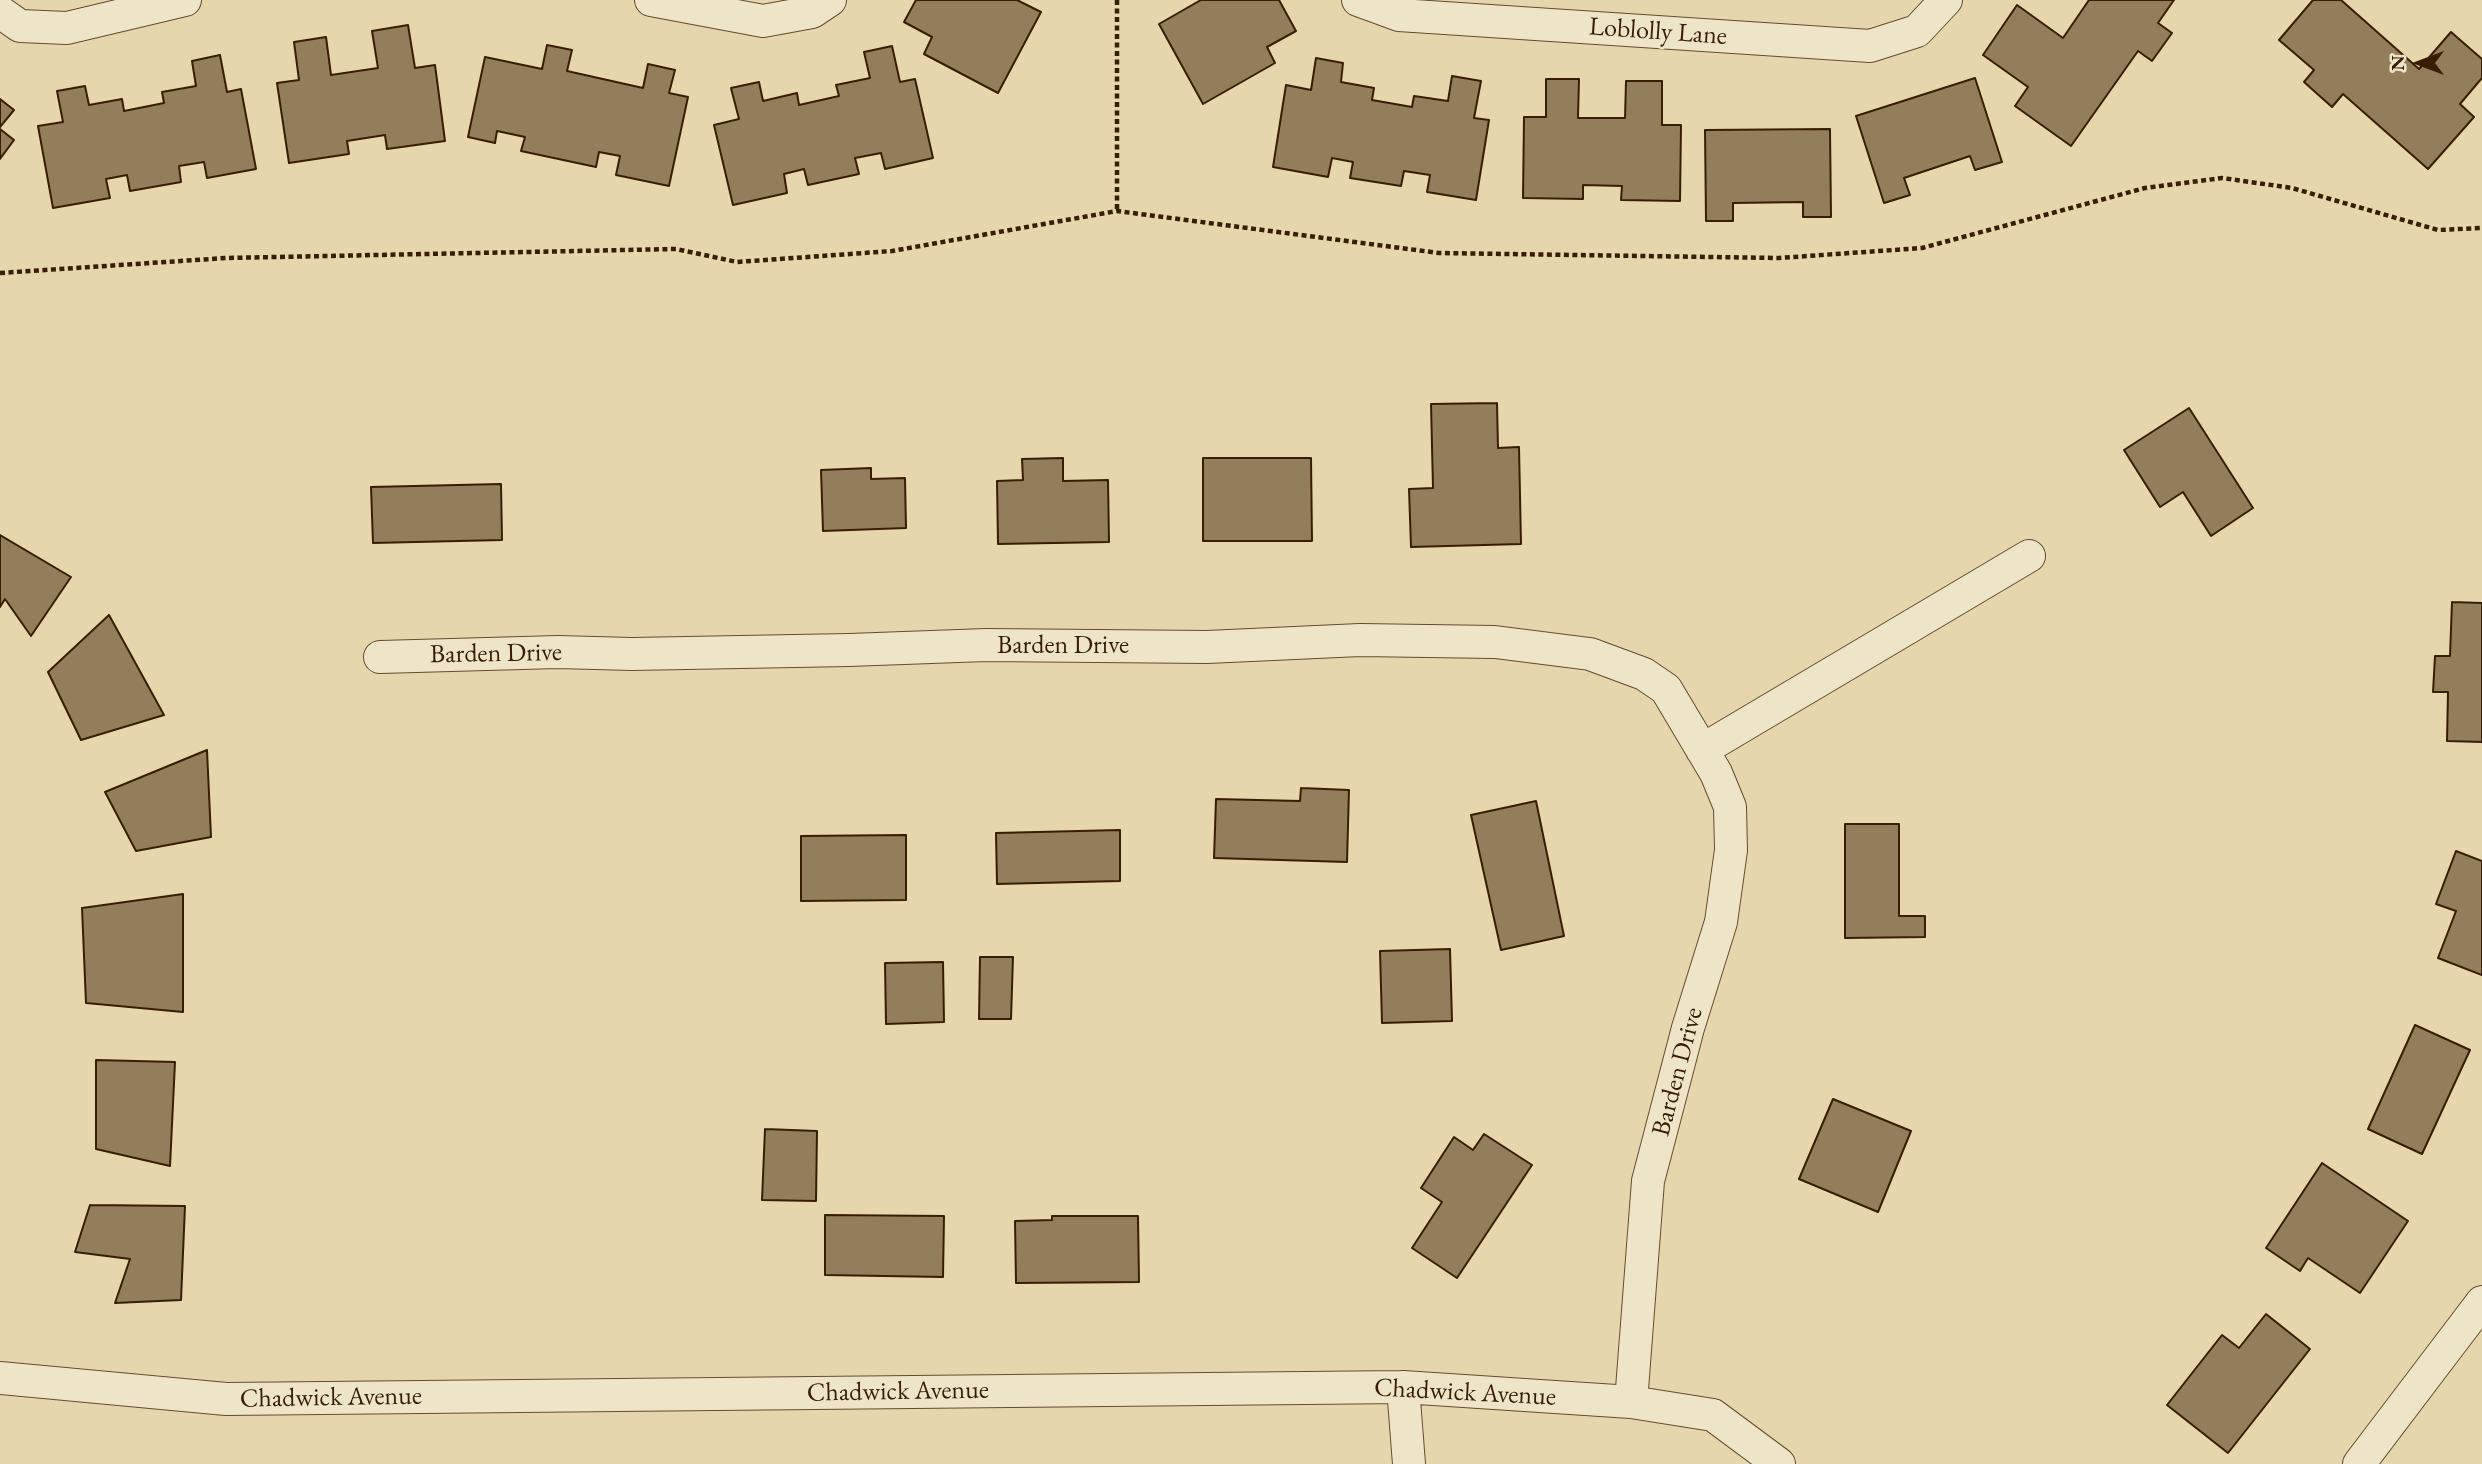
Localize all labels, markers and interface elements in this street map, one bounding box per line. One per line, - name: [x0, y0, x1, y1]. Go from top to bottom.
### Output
- street label: Loblolly Lane: [1588, 12, 1728, 52]
- north arrow: [2384, 28, 2454, 98]
- text: N: [2385, 55, 2410, 71]
- street label: Barden Drive: [997, 630, 1129, 662]
- street label: Barden Drive: [430, 637, 562, 671]
- street label: Barden Drive: [1646, 1004, 1710, 1140]
- street label: Chadwick Avenue: [1373, 1373, 1557, 1413]
- street label: Chadwick Avenue: [807, 1375, 989, 1409]
- street label: Chadwick Avenue: [240, 1381, 422, 1415]

